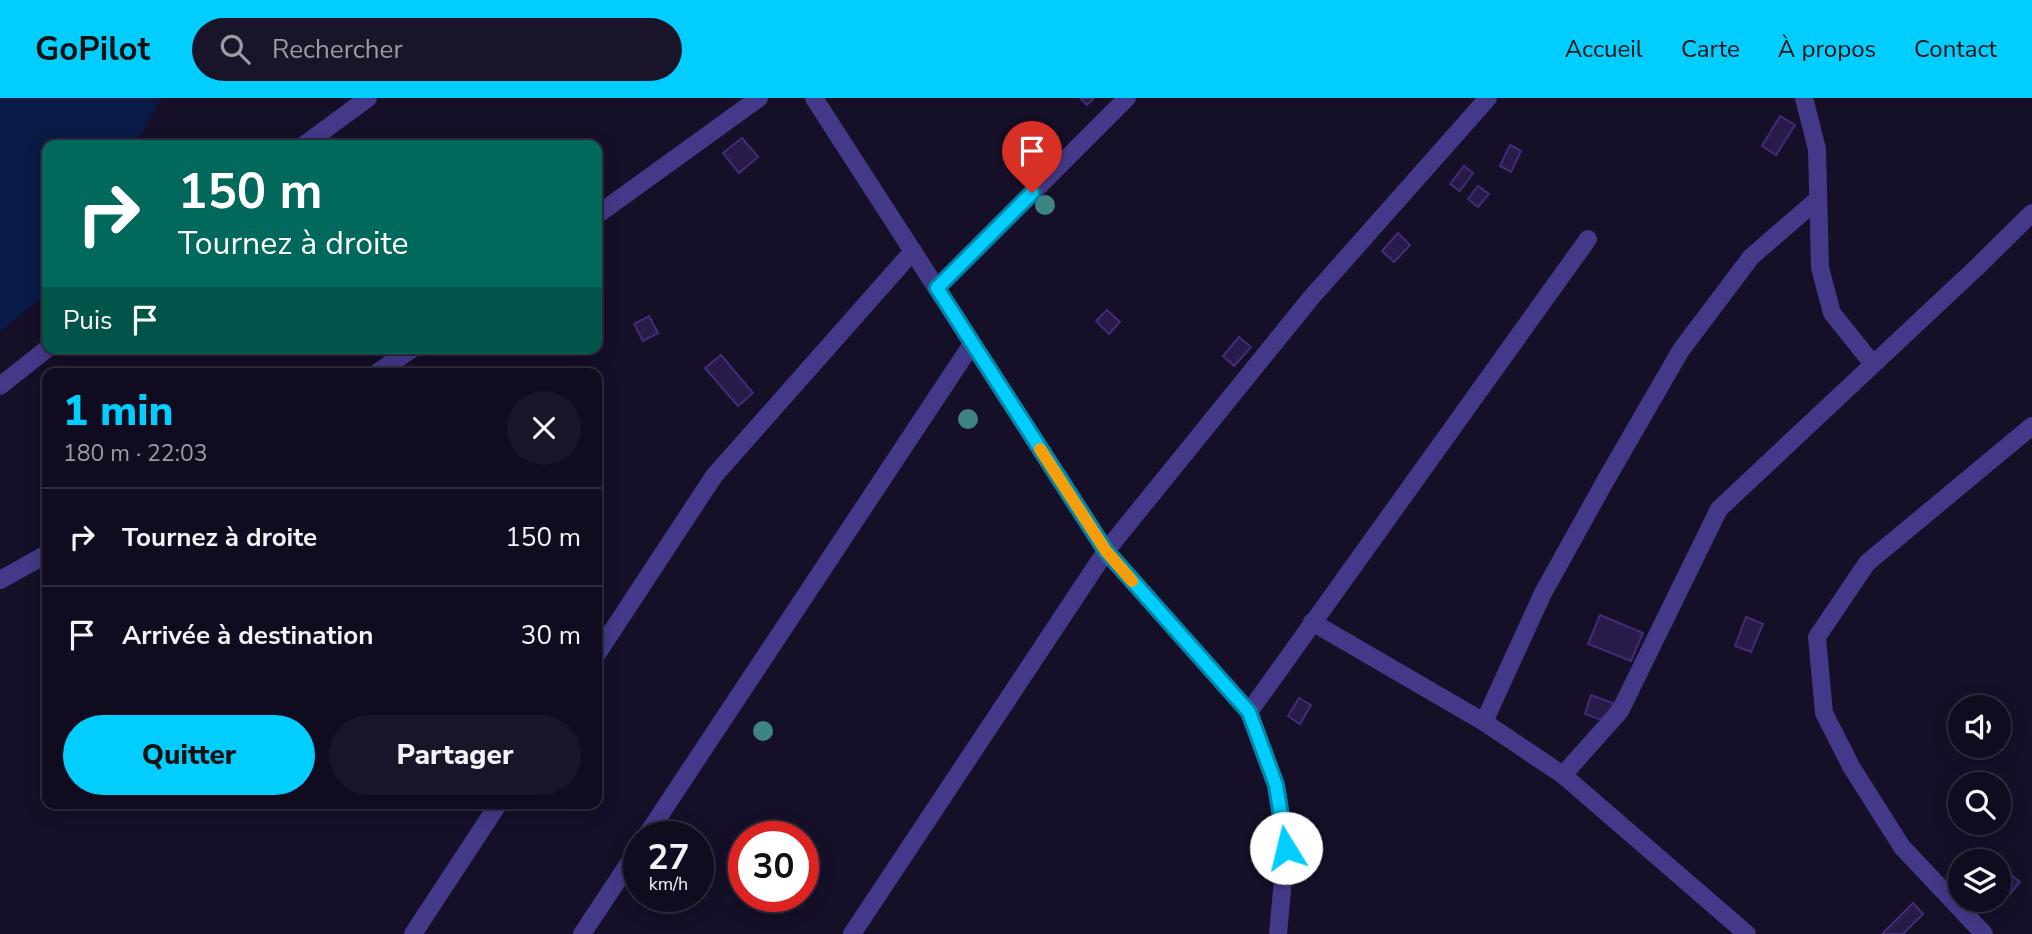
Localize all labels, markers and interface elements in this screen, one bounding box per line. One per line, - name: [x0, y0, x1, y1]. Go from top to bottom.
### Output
- search box: [192, 18, 682, 81]
- text: GoPilot: [35, 27, 150, 72]
- icon: search: [216, 30, 254, 68]
- text: Rechercher: [272, 32, 403, 67]
- text: Accueil: [1565, 33, 1643, 65]
- text: Carte: [1681, 33, 1740, 65]
- text: À propos: [1778, 33, 1876, 65]
- text: Contact: [1914, 33, 1997, 65]
- pin: [1002, 121, 1062, 193]
- icon: arrive: [1013, 132, 1051, 170]
- text: 150 m: [178, 158, 322, 225]
- icon: right: [63, 168, 154, 259]
- text: Tournez à droite: [178, 222, 409, 265]
- icon: arrive: [126, 301, 164, 339]
- text: Puis: [63, 303, 112, 338]
- text: 1 min: [63, 383, 173, 440]
- button: close: [507, 391, 581, 465]
- text: 180 m · 22:03: [63, 438, 208, 469]
- icon: right: [63, 518, 101, 556]
- text: Tournez à droite: [122, 520, 317, 555]
- text: 150 m: [505, 520, 581, 555]
- icon: arrive: [63, 616, 101, 654]
- text: Arrivée à destination: [122, 618, 373, 653]
- text: 30 m: [521, 618, 581, 653]
- map controls: [1948, 695, 2011, 912]
- button: sound: [1948, 695, 2011, 758]
- button: Quitter: [63, 715, 315, 795]
- button: Partager: [329, 715, 581, 795]
- button: search: [1948, 772, 2011, 835]
- position arrow: [1249, 811, 1323, 885]
- speed limit sign: 30: [728, 821, 819, 912]
- text: 27: [647, 834, 690, 881]
- button: layers: [1948, 849, 2011, 912]
- text: km/h: [649, 872, 688, 896]

